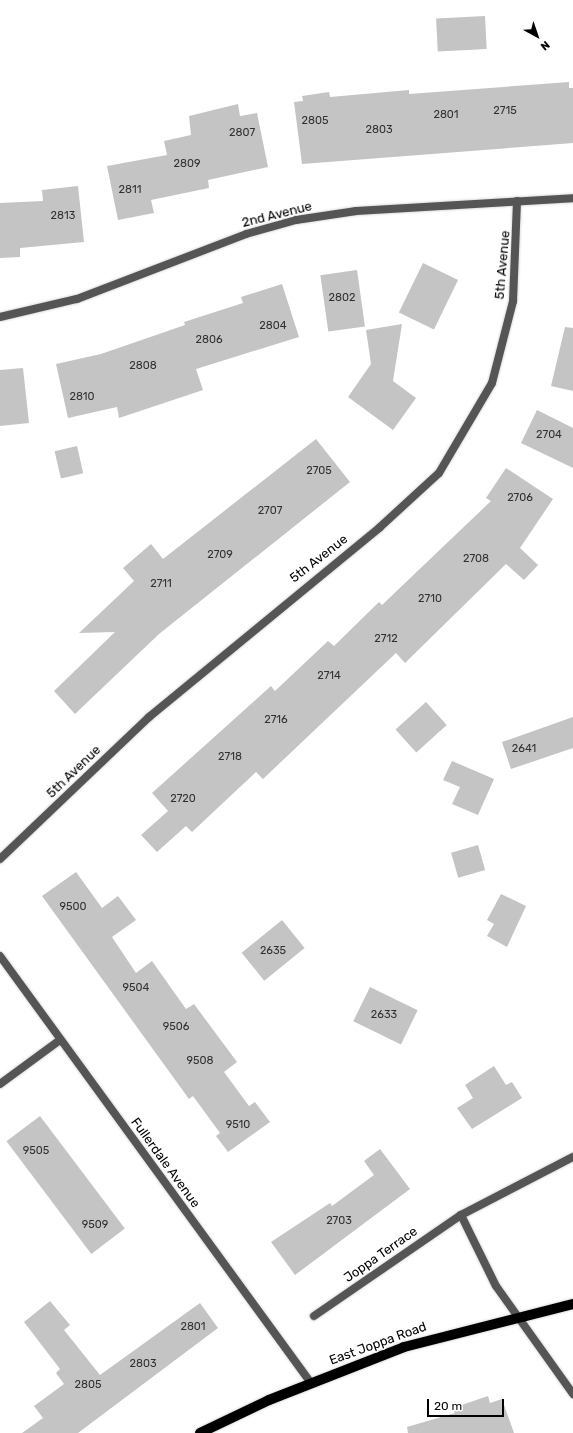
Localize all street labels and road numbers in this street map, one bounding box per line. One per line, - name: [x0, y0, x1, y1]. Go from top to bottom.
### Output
- street label: 2nd Avenue: [240, 199, 314, 231]
- street label: 5th Avenue: [492, 230, 514, 300]
- street label: 5th Avenue: [287, 531, 351, 587]
- street label: 5th Avenue: [44, 742, 104, 802]
- street label: Fullerdale Avenue: [127, 1115, 203, 1211]
- street label: Joppa Terrace: [341, 1224, 421, 1286]
- street label: East Joppa Road: [327, 1319, 429, 1369]

